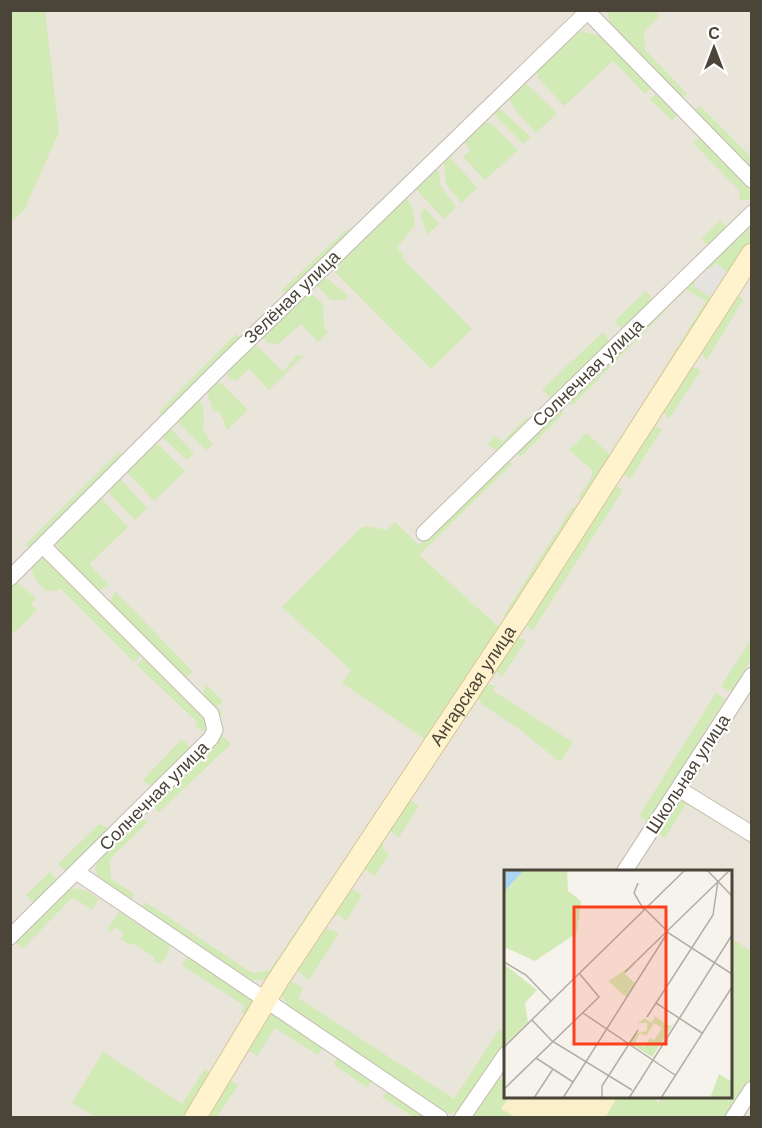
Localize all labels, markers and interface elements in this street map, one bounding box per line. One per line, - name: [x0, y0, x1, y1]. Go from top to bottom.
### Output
- north arrow: [684, 18, 744, 78]
- text: С: [708, 23, 720, 44]
- street label: Зелёная улица: [239, 244, 346, 349]
- street label: Солнечная улица: [527, 313, 649, 432]
- street label: Ангарская улица: [424, 620, 522, 751]
- street label: Школьная улица: [640, 709, 736, 838]
- street label: Солнечная улица: [94, 735, 215, 856]
- inset map: [504, 870, 732, 1098]

